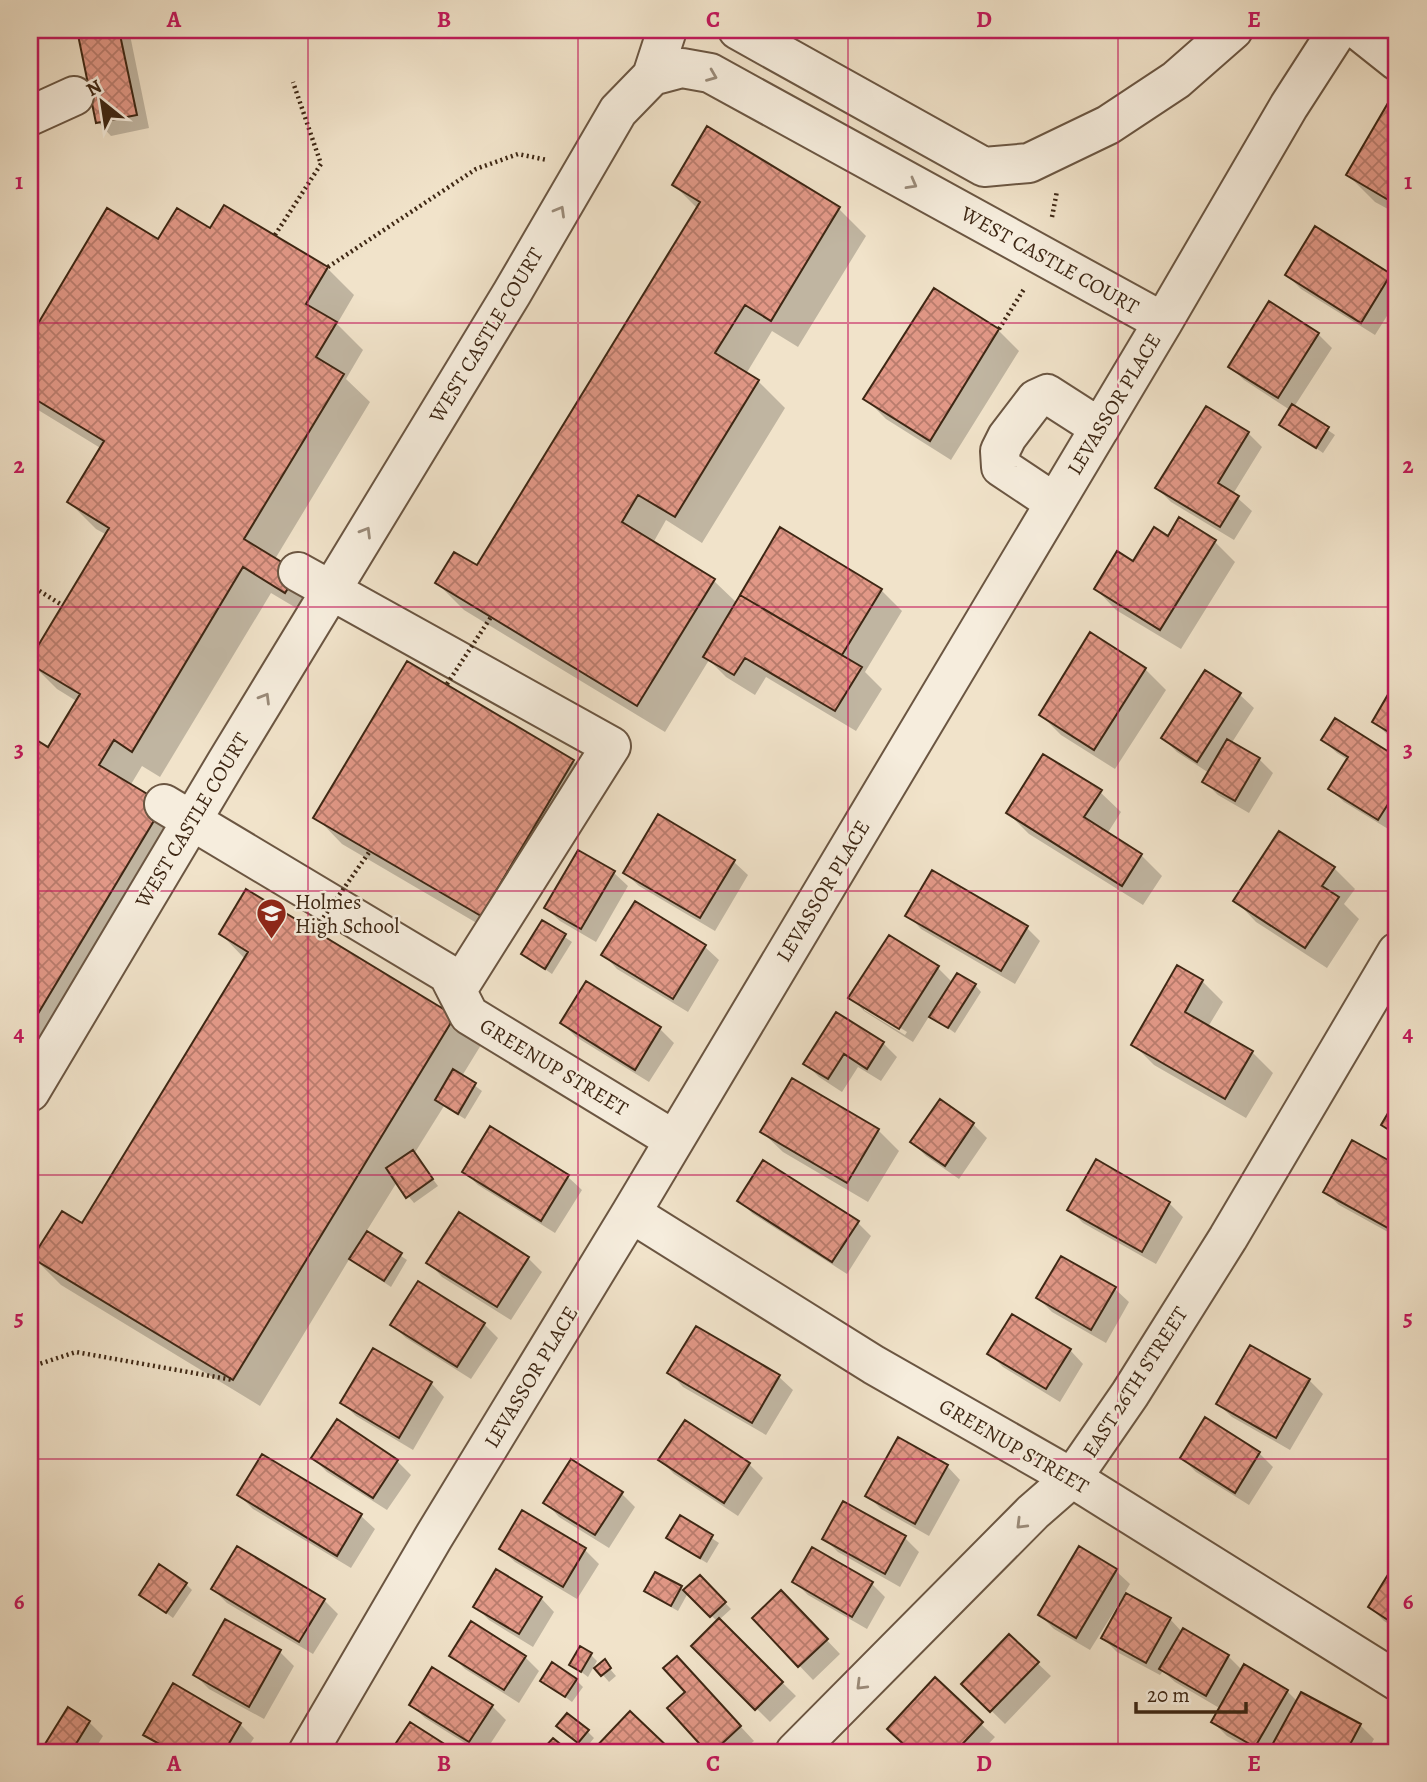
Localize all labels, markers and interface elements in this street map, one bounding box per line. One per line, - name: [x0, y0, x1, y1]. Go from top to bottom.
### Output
- text: A: [166, 4, 182, 35]
- text: B: [437, 4, 451, 35]
- text: C: [706, 4, 720, 35]
- text: D: [976, 4, 992, 35]
- text: E: [1247, 4, 1261, 35]
- north arrow: [66, 66, 136, 136]
- one-way arrow: [705, 67, 717, 81]
- text: N: [82, 73, 107, 103]
- text: 1: [15, 166, 23, 197]
- text: 1: [1404, 166, 1412, 197]
- one-way arrow: [905, 176, 917, 189]
- street label: WEST CASTLE COURT: [955, 199, 1145, 321]
- one-way arrow: [551, 206, 564, 219]
- street label: WEST CASTLE COURT: [422, 242, 550, 429]
- street label: LEVASSOR PLACE: [1061, 328, 1167, 480]
- text: 2: [13, 450, 25, 481]
- text: 2: [1402, 450, 1414, 481]
- one-way arrow: [358, 527, 371, 540]
- one-way arrow: [257, 693, 270, 706]
- street label: WEST CASTLE COURT: [128, 727, 256, 914]
- text: 3: [14, 734, 24, 765]
- text: 3: [1403, 734, 1413, 765]
- street label: LEVASSOR PLACE: [770, 815, 876, 967]
- place label: Holmes High School: [295, 888, 399, 940]
- school or university icon: Holmes High School: [255, 897, 289, 941]
- street label: GREENUP STREET: [475, 1012, 634, 1123]
- text: 4: [14, 1018, 25, 1049]
- text: 4: [1403, 1018, 1414, 1049]
- street label: LEVASSOR PLACE: [478, 1301, 584, 1453]
- street label: EAST 26TH STREET: [1076, 1301, 1194, 1463]
- text: 5: [14, 1302, 24, 1333]
- text: 5: [1403, 1302, 1413, 1333]
- street label: GREENUP STREET: [934, 1392, 1094, 1501]
- one-way arrow: [1017, 1515, 1030, 1528]
- text: 6: [14, 1586, 25, 1617]
- text: 6: [1403, 1586, 1414, 1617]
- scale bar: [1136, 1670, 1247, 1714]
- one-way arrow: [857, 1677, 870, 1690]
- text: 20 m: [1147, 1681, 1190, 1709]
- text: A: [166, 1748, 182, 1779]
- text: B: [437, 1748, 451, 1779]
- text: C: [706, 1748, 720, 1779]
- text: D: [976, 1748, 992, 1779]
- text: E: [1247, 1748, 1261, 1779]

